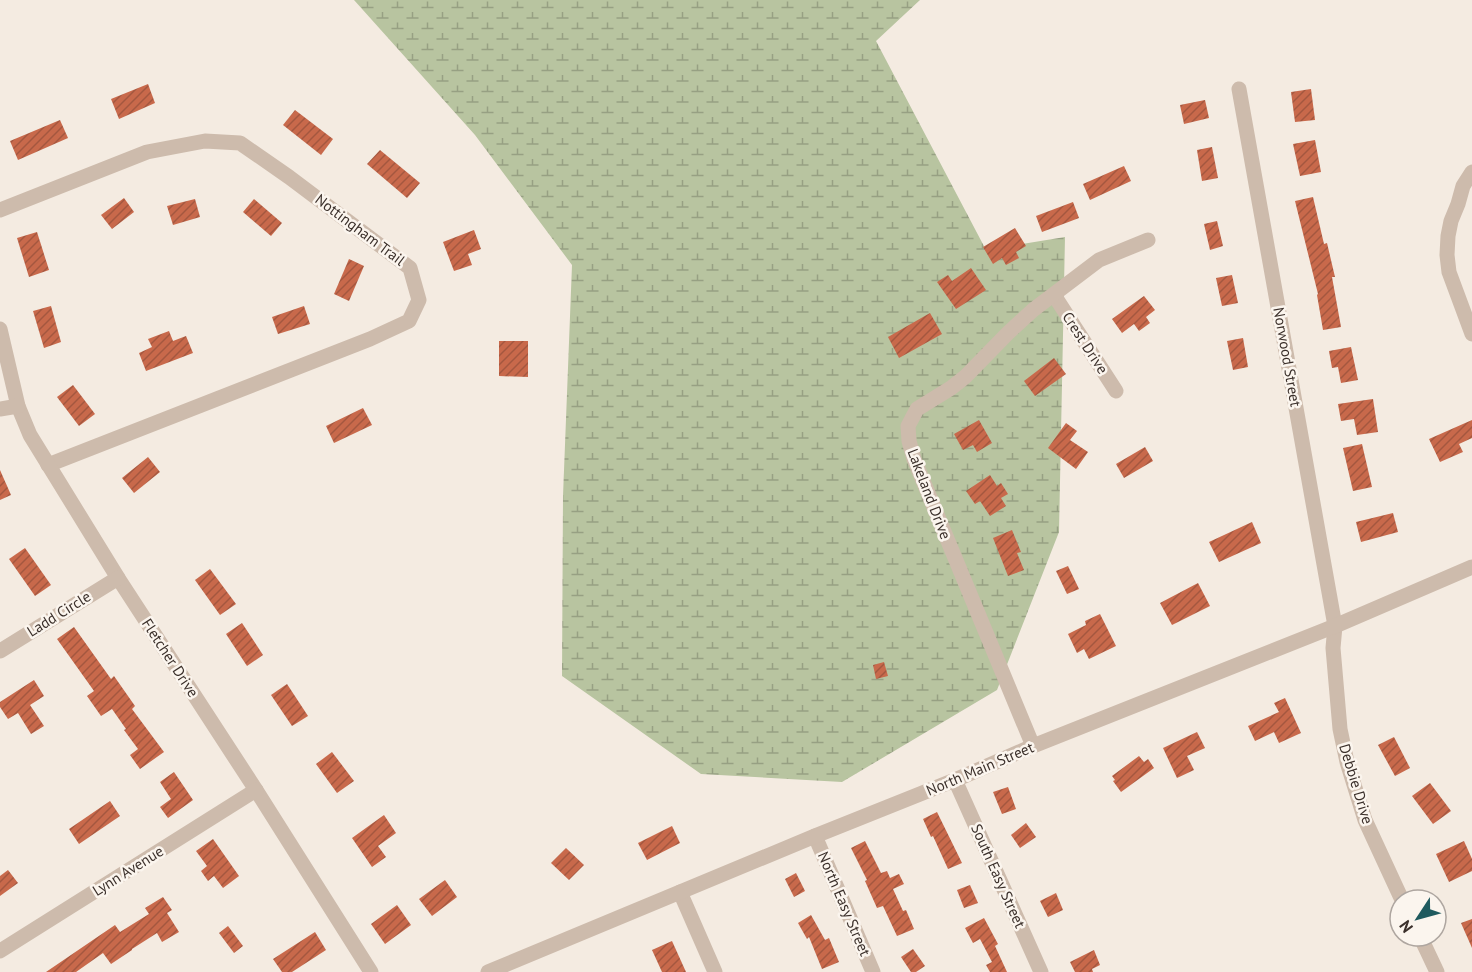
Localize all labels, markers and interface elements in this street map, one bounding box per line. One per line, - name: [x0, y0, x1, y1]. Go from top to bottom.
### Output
- street label: Nottingham Trail: [312, 190, 409, 270]
- street label: Norwood Street: [1269, 306, 1306, 408]
- street label: Crest Drive: [1058, 308, 1112, 377]
- street label: Lakeland Drive: [904, 446, 955, 542]
- street label: Ladd Circle: [23, 587, 94, 641]
- street label: Fletcher Drive: [138, 615, 203, 701]
- street label: North Main Street: [923, 737, 1036, 800]
- street label: Debbie Drive: [1335, 741, 1378, 826]
- street label: South Easy Street: [967, 821, 1030, 931]
- street label: Lynn Avenue: [89, 841, 167, 900]
- street label: North Easy Street: [814, 849, 875, 959]
- north arrow: [1388, 888, 1448, 948]
- text: N: [1395, 917, 1417, 937]

